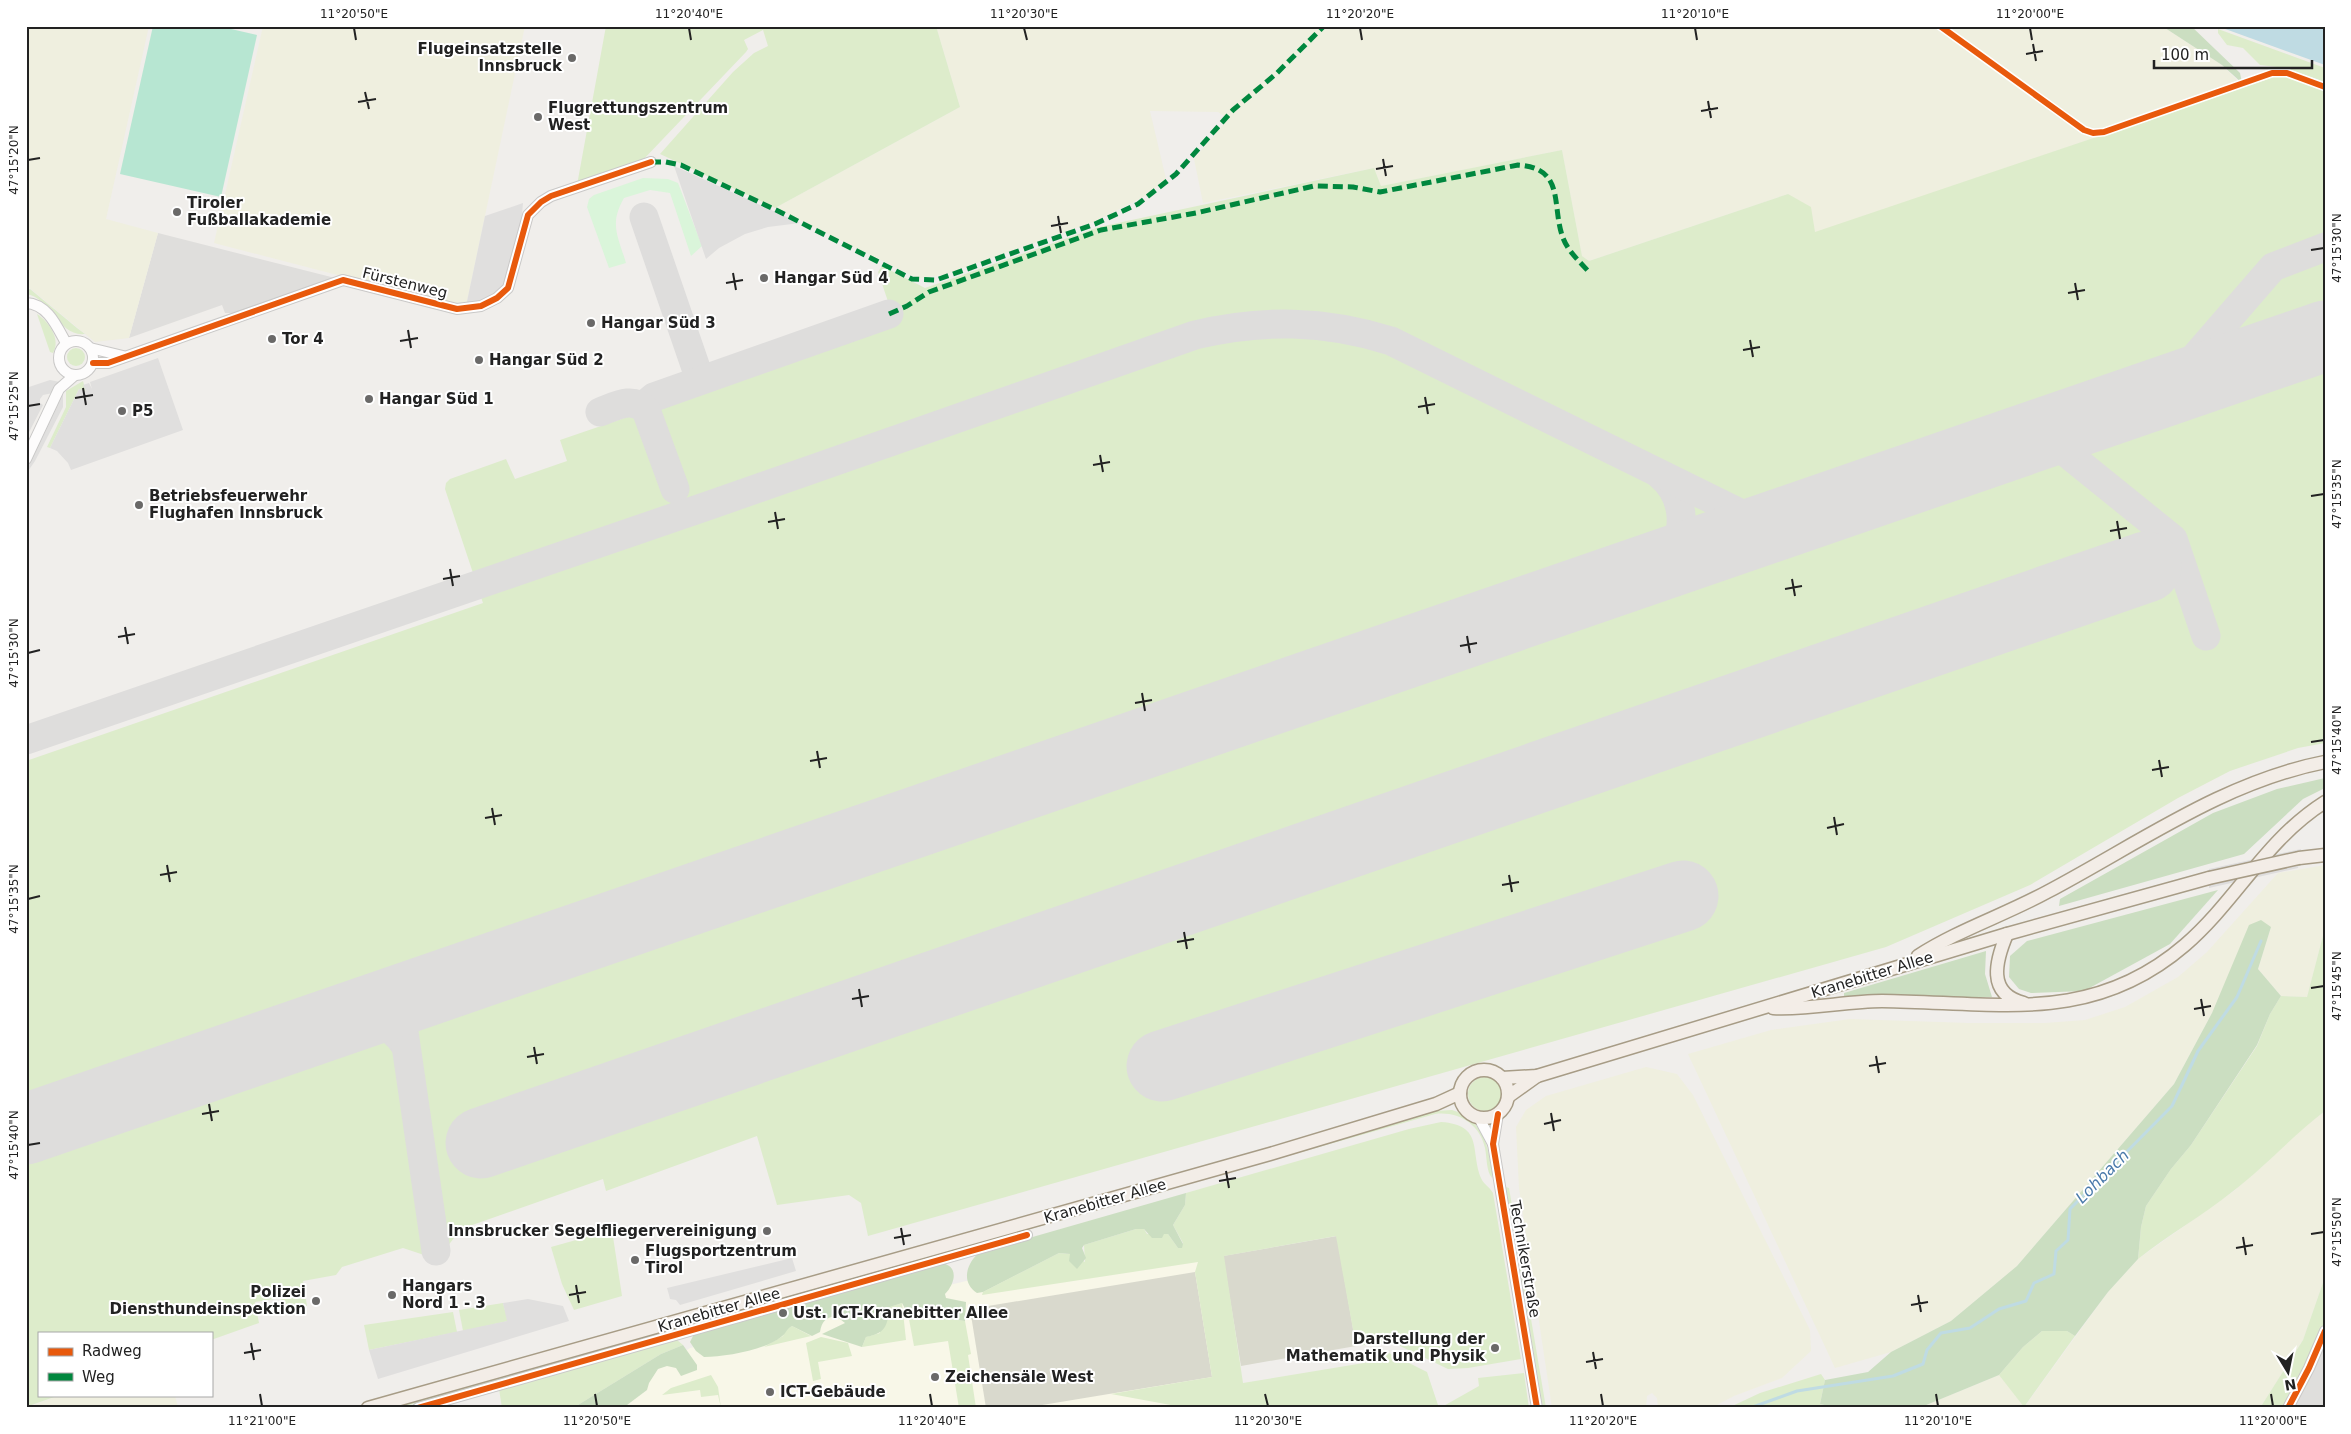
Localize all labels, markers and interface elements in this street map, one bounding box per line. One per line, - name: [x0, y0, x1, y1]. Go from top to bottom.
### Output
- text: 11°20'50"E: [320, 7, 388, 21]
- text: 11°20'40"E: [655, 7, 723, 21]
- text: 11°20'30"E: [990, 7, 1058, 21]
- text: 11°20'20"E: [1326, 7, 1394, 21]
- text: 11°20'10"E: [1661, 7, 1729, 21]
- text: 11°20'00"E: [1996, 7, 2064, 21]
- scale bar: [2154, 38, 2311, 70]
- place label: Flugeinsatzstelle Innsbruck: [418, 40, 563, 75]
- text: 100 m: [2161, 46, 2209, 64]
- marker: Flugeinsatzstelle Innsbruck: [566, 52, 578, 64]
- place label: Flugrettungszentrum West: [548, 99, 728, 134]
- marker: Flugrettungszentrum West: [532, 111, 544, 123]
- text: 47°15'20"N: [7, 125, 21, 195]
- place label: Tiroler Fußballakademie: [187, 194, 331, 229]
- marker: Tiroler Fußballakademie: [171, 206, 183, 218]
- text: 47°15'30"N: [2330, 213, 2344, 283]
- street label: Fürstenweg: [361, 264, 449, 302]
- place label: Hangar Süd 4: [774, 269, 889, 287]
- marker: Hangar Süd 4: [758, 272, 770, 284]
- place label: Hangar Süd 3: [601, 314, 716, 332]
- marker: Hangar Süd 3: [585, 317, 597, 329]
- place label: Tor 4: [282, 330, 324, 348]
- marker: Tor 4: [266, 333, 278, 345]
- place label: Hangar Süd 2: [489, 351, 604, 369]
- marker: Hangar Süd 2: [473, 354, 485, 366]
- text: 47°15'25"N: [7, 371, 21, 441]
- place label: Hangar Süd 1: [379, 390, 494, 408]
- marker: Hangar Süd 1: [363, 393, 375, 405]
- place label: P5: [132, 402, 153, 420]
- marker: P5: [116, 405, 128, 417]
- text: 47°15'35"N: [2330, 459, 2344, 529]
- place label: Betriebsfeuerwehr Flughafen Innsbruck: [149, 487, 324, 522]
- marker: Betriebsfeuerwehr Flughafen Innsbruck: [133, 499, 145, 511]
- text: 47°15'30"N: [7, 618, 21, 688]
- text: 47°15'40"N: [2330, 705, 2344, 775]
- text: 47°15'35"N: [7, 864, 21, 934]
- street label: Kranebitter Allee: [1809, 948, 1935, 1002]
- text: 47°15'45"N: [2330, 951, 2344, 1021]
- text: 47°15'40"N: [7, 1110, 21, 1180]
- water label: Lohbach: [2072, 1146, 2133, 1207]
- street label: Kranebitter Allee: [1042, 1175, 1168, 1227]
- text: 47°15'50"N: [2330, 1197, 2344, 1267]
- street label: Technikerstraße: [1506, 1198, 1544, 1319]
- place label: Innsbrucker Segelfliegervereinigung: [448, 1222, 757, 1240]
- marker: Innsbrucker Segelfliegervereinigung: [761, 1225, 773, 1237]
- place label: Flugsportzentrum Tirol: [645, 1242, 797, 1277]
- marker: Flugsportzentrum Tirol: [629, 1254, 641, 1266]
- place label: Hangars Nord 1 - 3: [402, 1277, 486, 1312]
- place label: Polizei Diensthundeinspektion: [110, 1283, 306, 1318]
- street label: Kranebitter Allee: [656, 1284, 782, 1336]
- marker: Hangars Nord 1 - 3: [386, 1289, 398, 1301]
- marker: Polizei Diensthundeinspektion: [310, 1295, 322, 1307]
- place label: Ust. ICT-Kranebitter Allee: [793, 1304, 1008, 1322]
- marker: Ust. ICT-Kranebitter Allee: [777, 1307, 789, 1319]
- place label: Darstellung der Mathematik und Physik: [1286, 1330, 1486, 1365]
- legend: [38, 1332, 212, 1396]
- text: Radweg: [82, 1342, 142, 1360]
- marker: Darstellung der Mathematik und Physik: [1489, 1342, 1501, 1354]
- north arrow: [2264, 1346, 2314, 1396]
- text: Weg: [82, 1368, 115, 1386]
- place label: Zeichensäle West: [945, 1368, 1093, 1386]
- marker: Zeichensäle West: [929, 1371, 941, 1383]
- text: N: [2283, 1376, 2297, 1394]
- place label: ICT-Gebäude: [780, 1383, 886, 1401]
- marker: ICT-Gebäude: [764, 1386, 776, 1398]
- text: 11°21'00"E: [228, 1414, 296, 1428]
- text: 11°20'50"E: [563, 1414, 631, 1428]
- text: 11°20'40"E: [898, 1414, 966, 1428]
- text: 11°20'30"E: [1234, 1414, 1302, 1428]
- text: 11°20'20"E: [1569, 1414, 1637, 1428]
- text: 11°20'10"E: [1904, 1414, 1972, 1428]
- text: 11°20'00"E: [2239, 1414, 2307, 1428]

